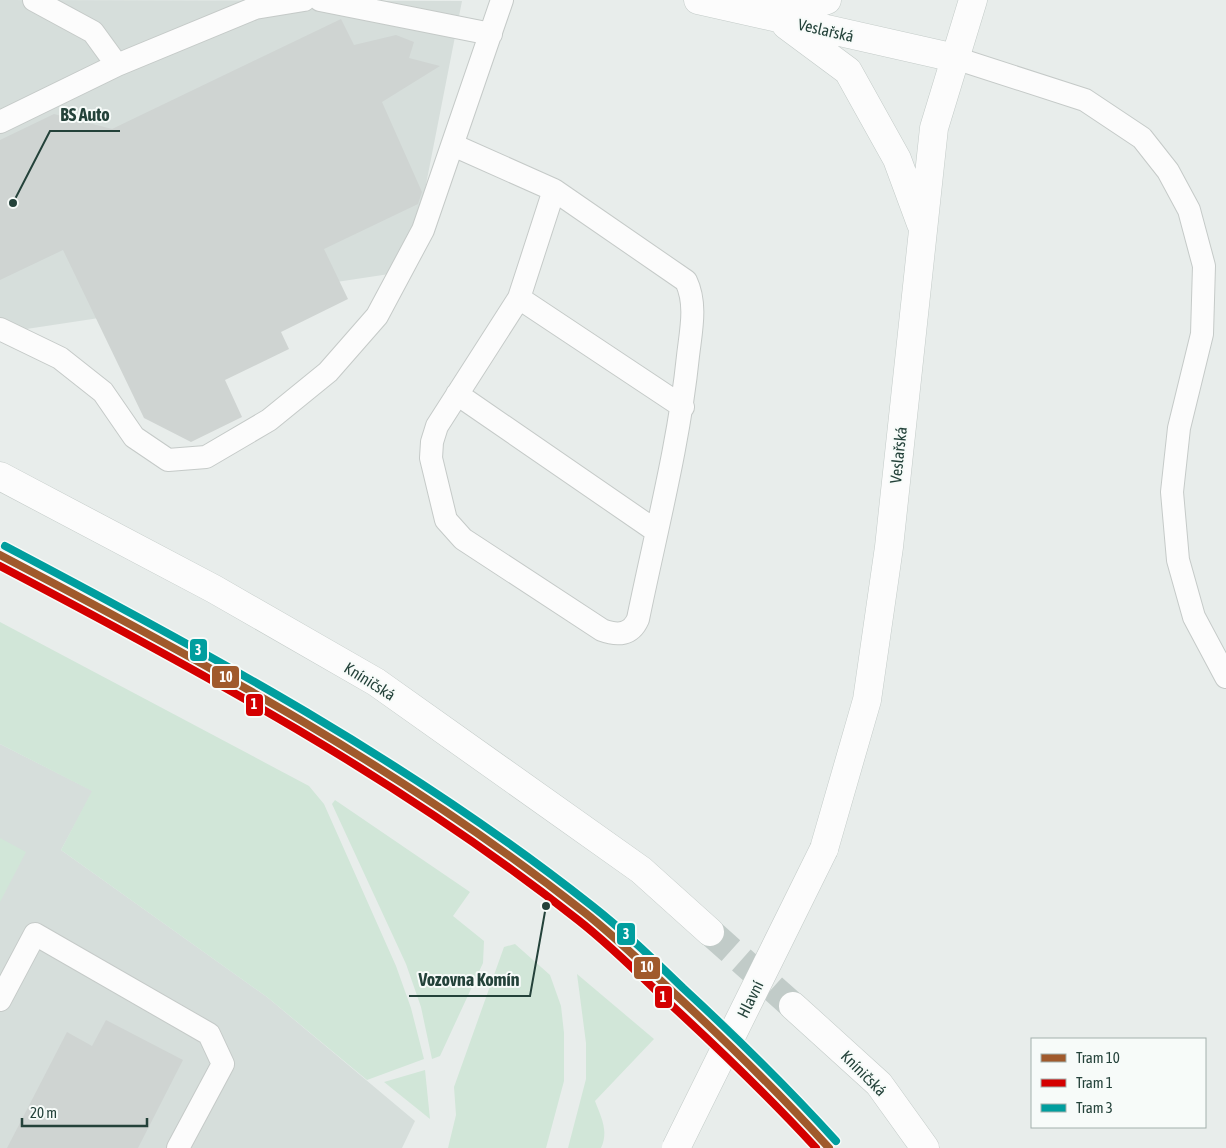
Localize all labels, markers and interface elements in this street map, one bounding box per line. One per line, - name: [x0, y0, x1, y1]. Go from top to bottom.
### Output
- street label: Veslařská: [796, 15, 856, 45]
- callout: BS Auto: [50, 98, 120, 131]
- text: BS Auto: [60, 104, 110, 125]
- street label: Veslařská: [886, 426, 910, 484]
- line badge: 3: [189, 638, 208, 662]
- text: 3: [195, 642, 201, 658]
- street label: Kníničská: [341, 658, 399, 704]
- line badge: 10: [211, 665, 240, 689]
- text: 10: [219, 669, 233, 685]
- line badge: 1: [245, 693, 264, 717]
- text: 1: [251, 696, 258, 712]
- line badge: 3: [616, 922, 636, 946]
- text: 3: [623, 926, 629, 942]
- line badge: 10: [633, 956, 661, 980]
- text: 10: [640, 959, 654, 975]
- callout: Vozovna Komín: [409, 963, 530, 996]
- text: Vozovna Komín: [418, 969, 520, 990]
- street label: Hlavní: [733, 977, 767, 1020]
- line badge: 1: [654, 985, 673, 1009]
- text: 1: [660, 989, 667, 1005]
- legend: [1031, 1038, 1206, 1128]
- street label: Kníničská: [838, 1047, 890, 1099]
- text: Tram 10: [1076, 1049, 1120, 1066]
- text: Tram 1: [1076, 1074, 1113, 1091]
- scale bar: [22, 1096, 148, 1128]
- text: Tram 3: [1076, 1099, 1113, 1116]
- text: 20 m: [30, 1104, 57, 1121]

